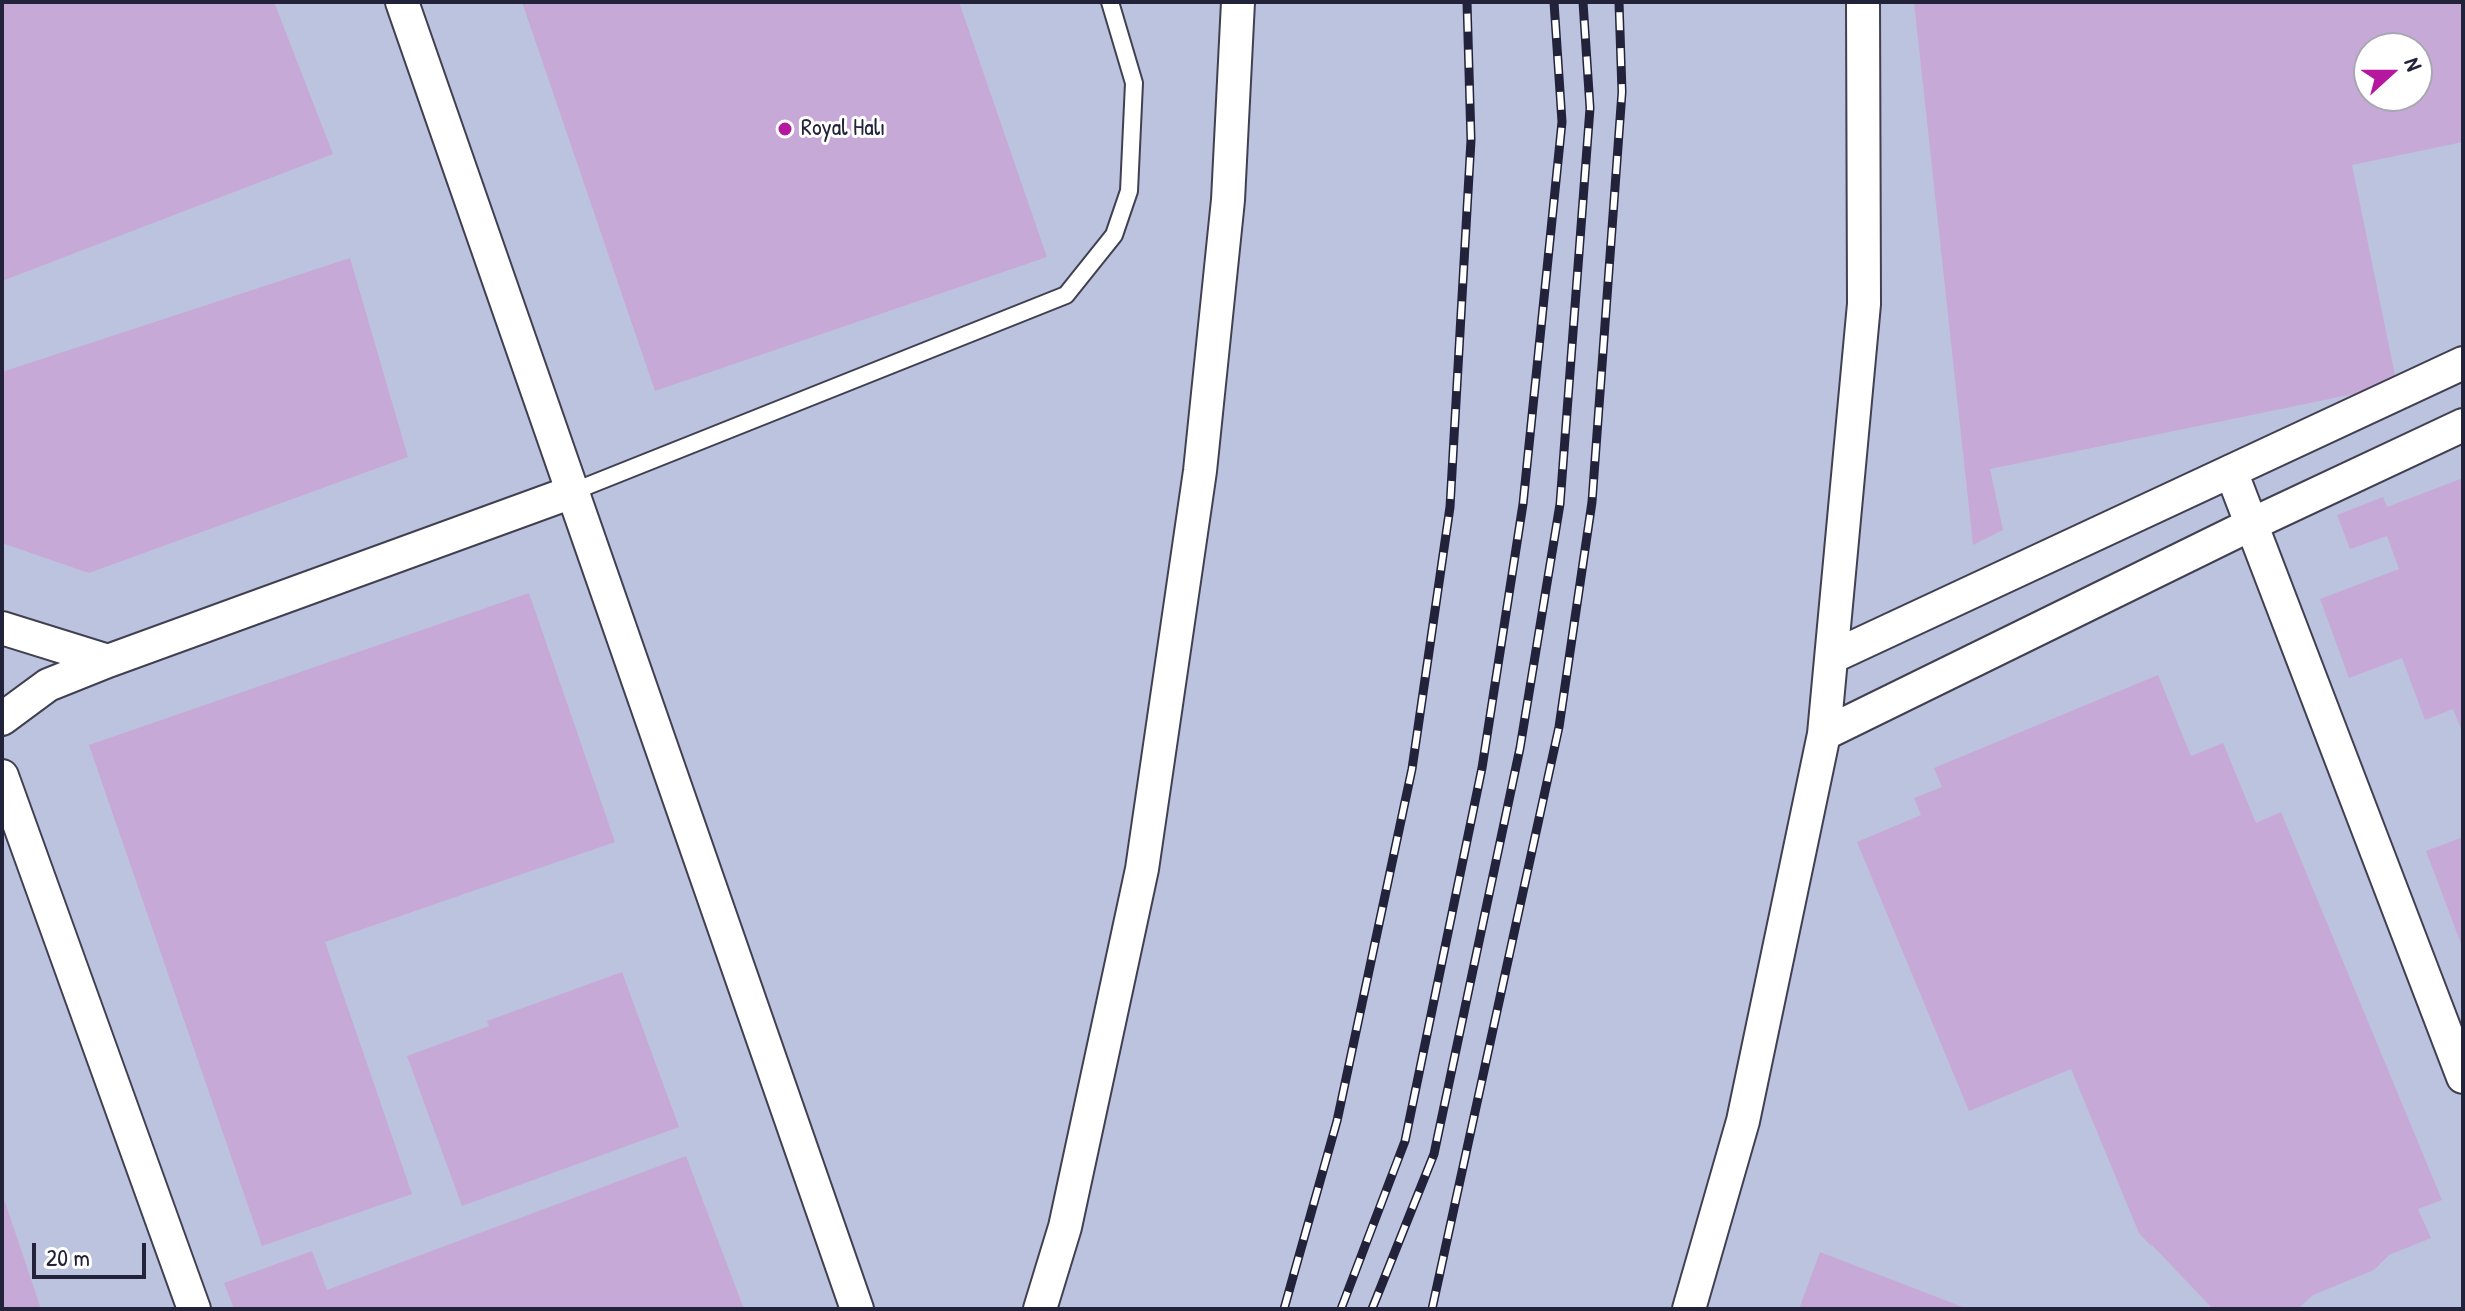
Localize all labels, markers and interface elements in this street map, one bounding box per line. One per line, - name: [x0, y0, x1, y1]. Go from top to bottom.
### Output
- north arrow: [2353, 32, 2433, 112]
- text: N: [2397, 53, 2430, 75]
- place label: Royal Halı: [801, 115, 885, 143]
- marker: Royal Halı: [776, 120, 794, 138]
- scale bar: [36, 1227, 150, 1277]
- text: 20 m: [46, 1241, 90, 1273]

